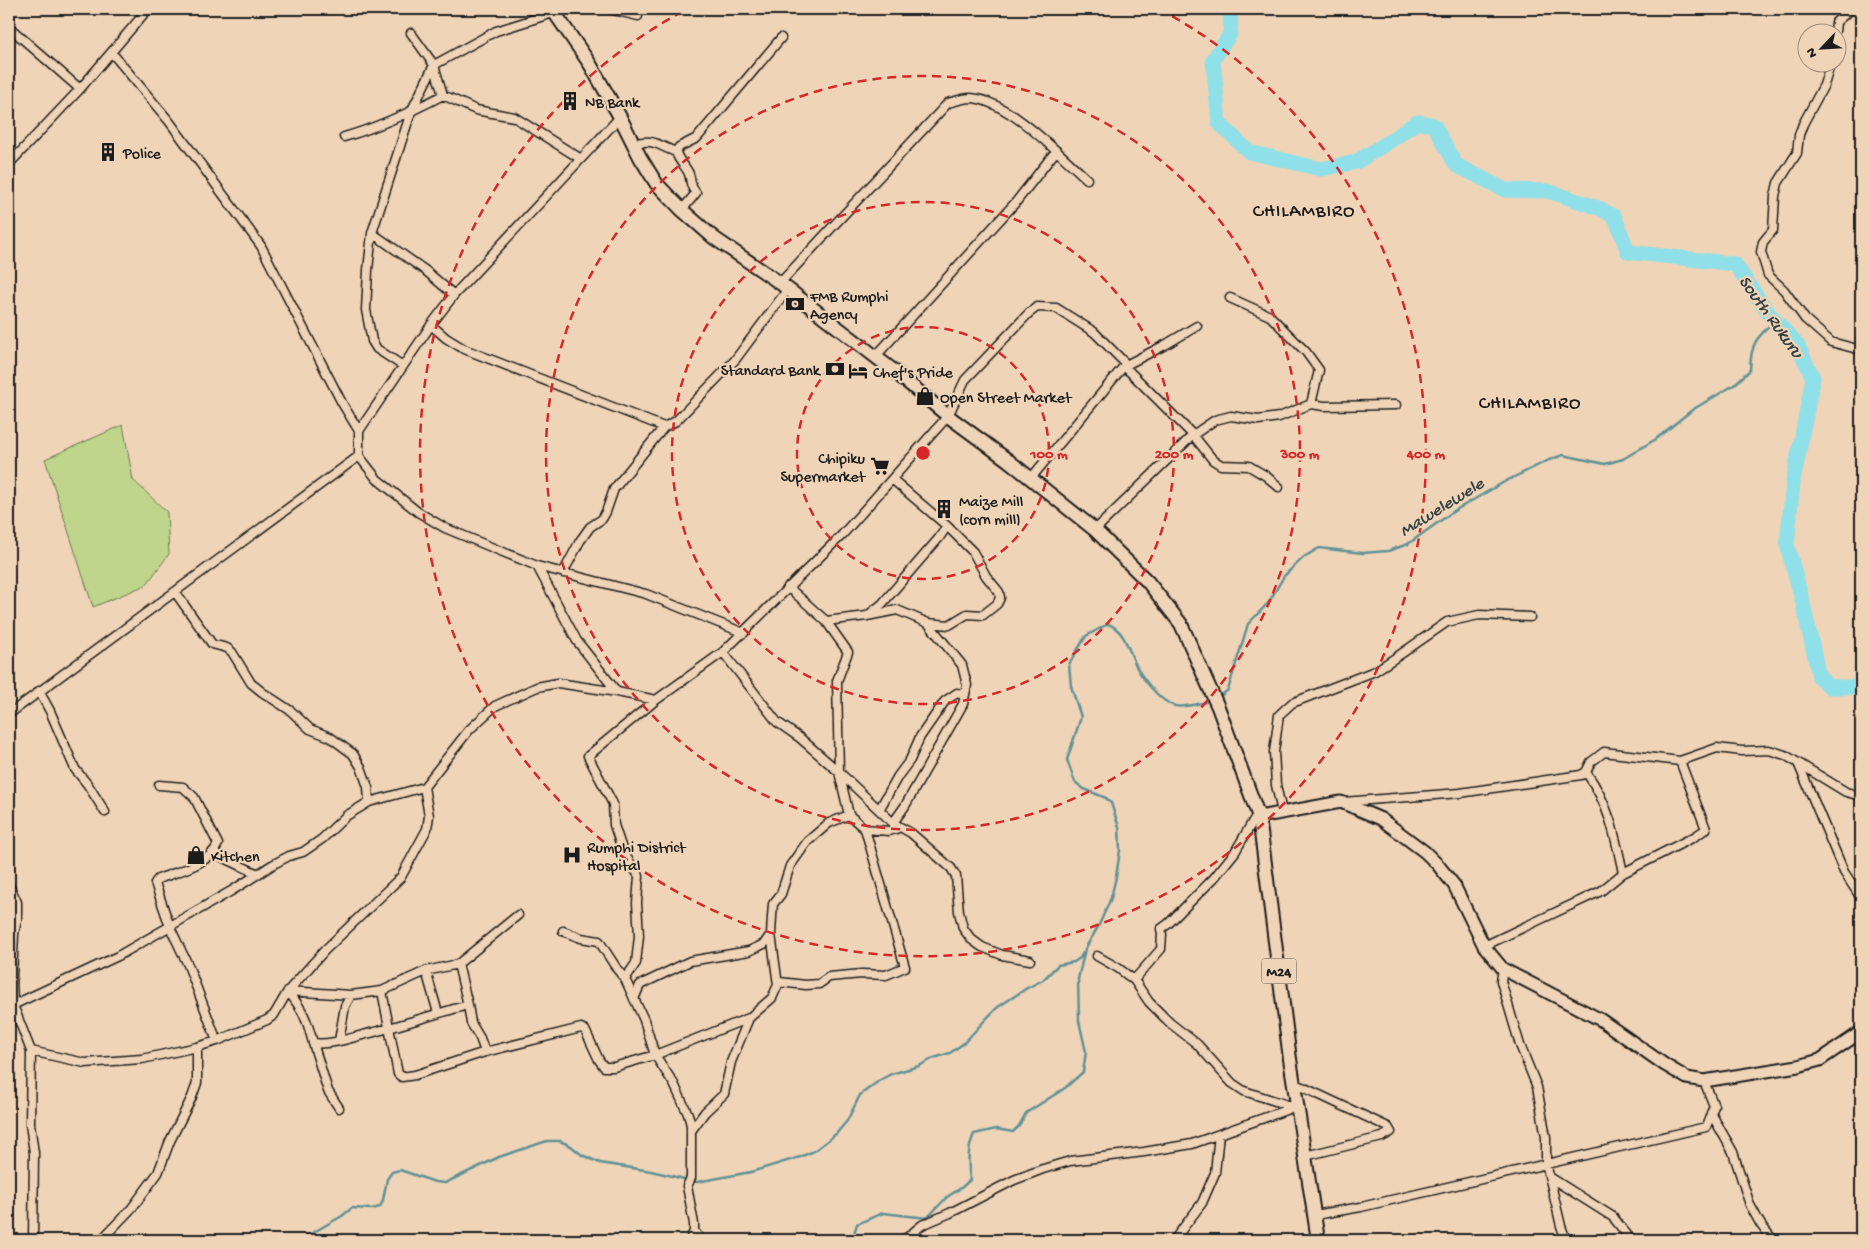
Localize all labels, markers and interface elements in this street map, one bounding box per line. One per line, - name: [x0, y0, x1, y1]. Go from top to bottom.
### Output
- north arrow: [1798, 22, 1848, 72]
- text: N: [1803, 45, 1822, 60]
- building icon: NB Bank: [559, 90, 581, 112]
- place label: NB Bank: [585, 95, 641, 114]
- building icon: Police: [97, 141, 119, 163]
- place label: Police: [122, 146, 162, 165]
- district label: CHILAMBIRO: [1253, 201, 1355, 224]
- water label: South Rukuru: [1733, 272, 1808, 364]
- place label: FMB Rumphi Agency: [809, 289, 888, 326]
- bank icon: FMB Rumphi Agency: [784, 293, 806, 315]
- bank icon: Standard Bank: [824, 358, 846, 380]
- hotel icon: Chef's Pride: [847, 360, 869, 382]
- place label: Standard Bank: [721, 363, 822, 382]
- place label: Chef's Pride: [873, 365, 954, 384]
- shop icon: Open Street Market: [914, 385, 936, 407]
- place label: Open Street Market: [940, 390, 1073, 409]
- district label: CHILAMBIRO: [1479, 393, 1581, 416]
- centre of rings: [914, 444, 932, 462]
- text: 100 m: [1029, 446, 1068, 464]
- text: 200 m: [1155, 446, 1194, 464]
- text: 300 m: [1279, 446, 1320, 464]
- text: 400 m: [1406, 446, 1446, 464]
- place label: Chipiku Supermarket: [780, 451, 866, 488]
- supermarket icon: Chipiku Supermarket: [869, 455, 891, 477]
- water label: Mawelewele: [1396, 474, 1489, 542]
- place label: Maize Mill (corn mill): [959, 494, 1023, 531]
- building icon: Maize Mill (corn mill): [933, 498, 955, 520]
- place label: Rumphi District Hospital: [587, 840, 687, 877]
- shop icon: Kitchen: [185, 844, 207, 866]
- hospital icon: Rumphi District Hospital: [561, 844, 583, 866]
- place label: Kitchen: [211, 849, 260, 868]
- road number: M24: [1262, 958, 1296, 984]

